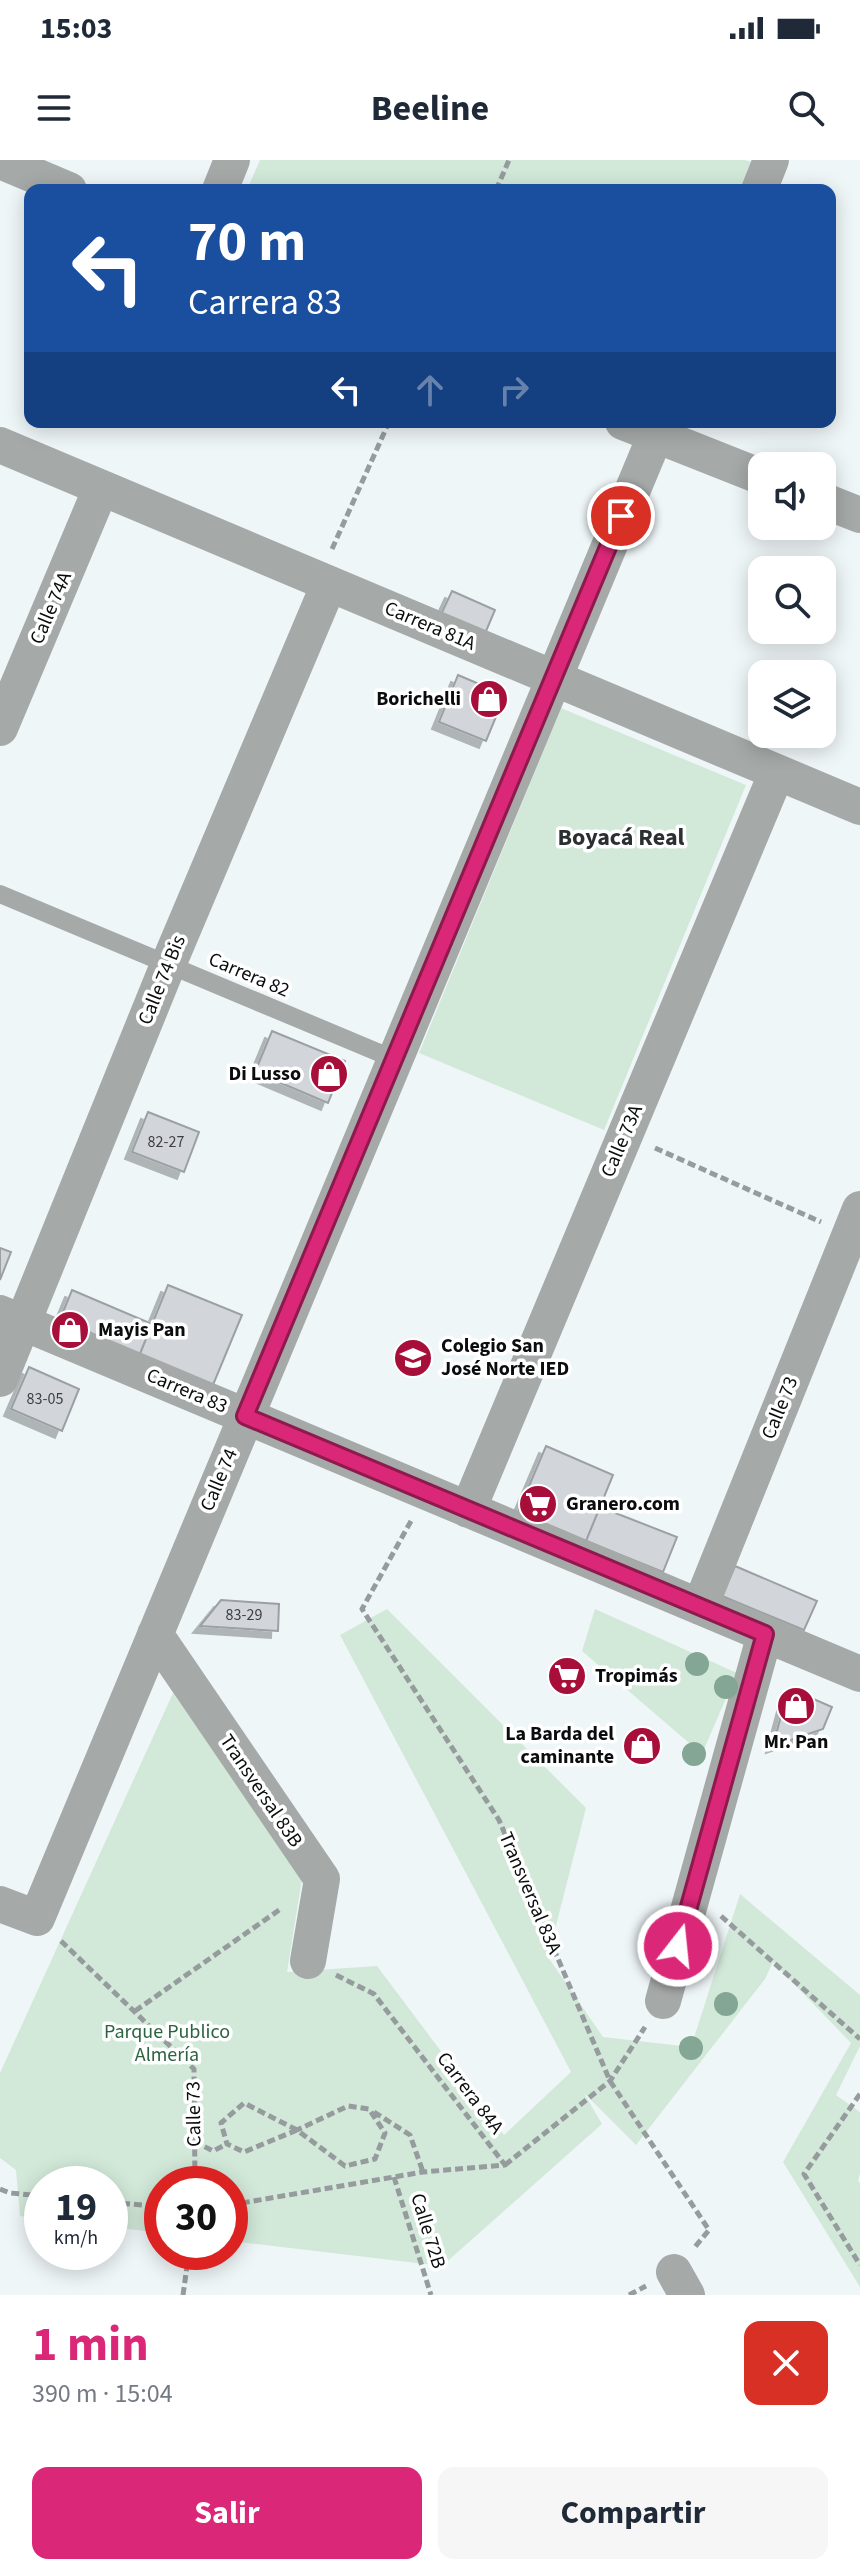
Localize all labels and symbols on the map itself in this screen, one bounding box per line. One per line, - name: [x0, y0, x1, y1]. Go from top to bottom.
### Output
- pin: [587, 482, 655, 550]
- street label: Calle 74A: [23, 567, 79, 649]
- street label: Carrera 81A: [380, 594, 480, 658]
- shop icon: Borichelli: [468, 678, 510, 720]
- place label: Borichelli: [376, 685, 461, 713]
- district label: Boyacá Real: [558, 820, 685, 855]
- street label: Calle 74 Bis: [131, 931, 193, 1029]
- street label: Carrera 82: [204, 945, 294, 1005]
- shop icon: Di Lusso: [308, 1053, 350, 1095]
- place label: Di Lusso: [228, 1060, 301, 1088]
- street label: Calle 73A: [594, 1100, 650, 1182]
- house number: 82-27: [148, 1131, 184, 1153]
- shop icon: Mayis Pan: [49, 1309, 91, 1351]
- place label: Mayis Pan: [98, 1316, 186, 1344]
- place label: Colegio San José Norte IED: [441, 1332, 569, 1383]
- school or university icon: Colegio San José Norte IED: [392, 1337, 434, 1379]
- street label: Carrera 83: [142, 1361, 232, 1421]
- street label: Calle 73: [755, 1372, 805, 1444]
- house number: 83-05: [27, 1388, 63, 1410]
- street label: Calle 74: [193, 1444, 245, 1516]
- supermarket icon: Granero.com: [517, 1483, 559, 1525]
- place label: Granero.com: [566, 1490, 680, 1518]
- house number: 83-29: [226, 1604, 262, 1626]
- supermarket icon: Tropimás: [546, 1655, 588, 1697]
- place label: Tropimás: [595, 1662, 678, 1690]
- shop icon: Mr. Pan: [775, 1685, 817, 1727]
- place label: La Barda del caminante: [505, 1720, 614, 1771]
- shop icon: La Barda del caminante: [621, 1725, 663, 1767]
- place label: Mr. Pan: [764, 1728, 828, 1756]
- street label: Transversal 83B: [213, 1729, 309, 1853]
- street label: Transversal 83A: [492, 1828, 568, 1958]
- position arrow: [636, 1904, 720, 1988]
- park label: Parque Publico Almería: [104, 2018, 230, 2069]
- street label: Carrera 84A: [430, 2046, 510, 2140]
- street label: Calle 73: [179, 2081, 209, 2147]
- speed limit sign: 30: [144, 2166, 248, 2270]
- street label: Calle 72B: [403, 2190, 453, 2272]

